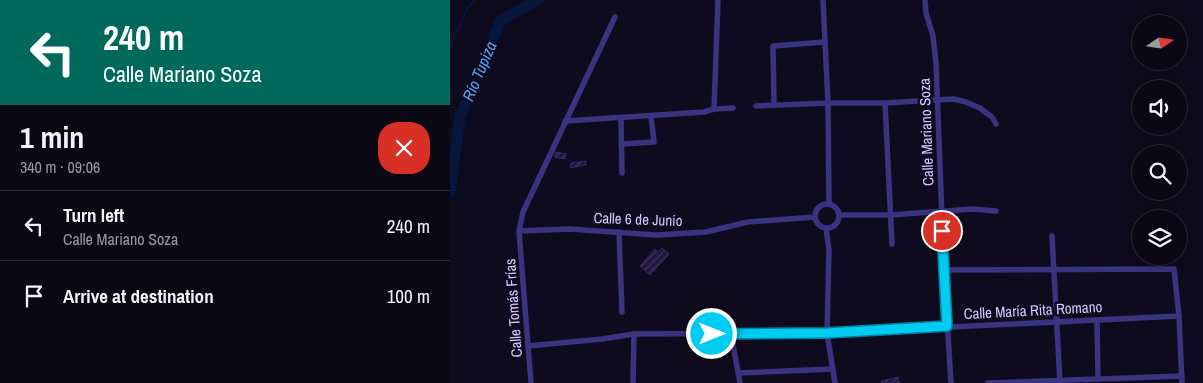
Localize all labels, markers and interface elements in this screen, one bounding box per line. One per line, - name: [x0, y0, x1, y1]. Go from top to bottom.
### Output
- text: 240 m: [103, 14, 184, 61]
- north arrow: [1132, 15, 1188, 70]
- map controls: [1132, 15, 1187, 265]
- icon: left: [20, 20, 85, 85]
- water label: Río Tupiza: [457, 38, 501, 104]
- text: Calle Mariano Soza: [103, 59, 261, 89]
- street label: Calle Mariano Soza: [914, 78, 938, 186]
- button: sound: [1132, 80, 1187, 135]
- text: 1 min: [20, 117, 84, 157]
- button: close: [378, 122, 430, 174]
- button: search: [1132, 145, 1187, 200]
- text: 340 m · 09:06: [20, 156, 100, 178]
- text: Turn left: [63, 202, 124, 228]
- street label: Calle 6 de Junio: [593, 207, 683, 231]
- pin: [921, 210, 963, 252]
- button: layers: [1132, 210, 1187, 265]
- icon: left: [20, 212, 48, 240]
- text: 240 m: [387, 213, 430, 239]
- icon: arrive: [928, 217, 956, 245]
- text: Calle Mariano Soza: [63, 228, 178, 250]
- street label: Calle Tomás Frías: [499, 258, 527, 358]
- icon: arrive: [20, 282, 48, 310]
- text: Arrive at destination: [63, 283, 214, 309]
- text: 100 m: [387, 283, 430, 309]
- street label: Calle María Rita Romano: [963, 296, 1103, 324]
- position arrow: [685, 307, 737, 359]

